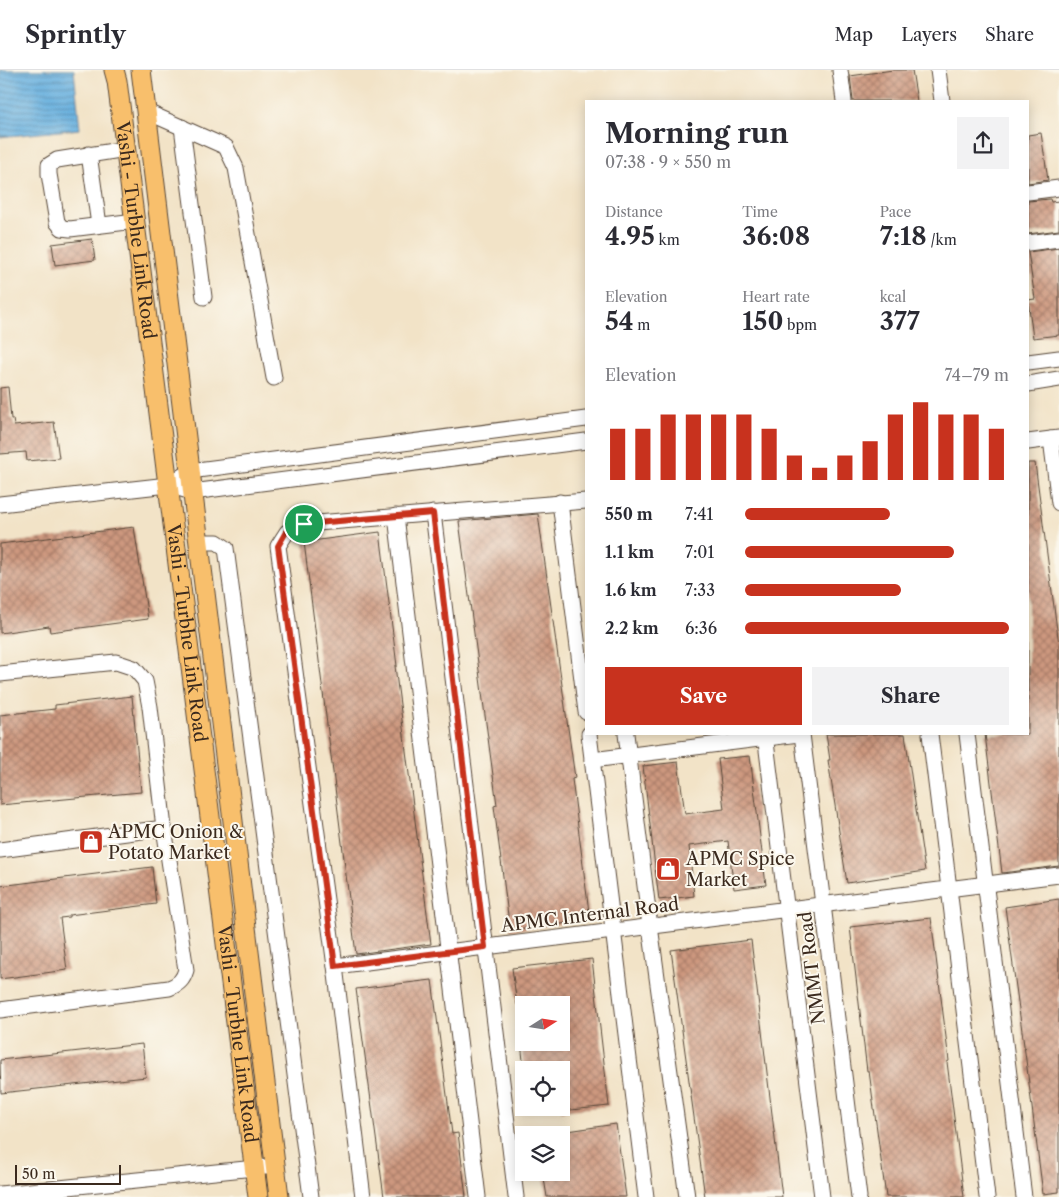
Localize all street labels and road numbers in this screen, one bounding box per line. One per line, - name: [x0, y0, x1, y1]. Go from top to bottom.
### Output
- street label: Vashi - Turbhe Link Road: [111, 119, 161, 341]
- street label: Vashi - Turbhe Link Road: [162, 522, 211, 743]
- street label: APMC Internal Road: [499, 893, 680, 937]
- street label: NMMT Road: [794, 910, 830, 1026]
- street label: Vashi - Turbhe Link Road: [213, 923, 262, 1144]

